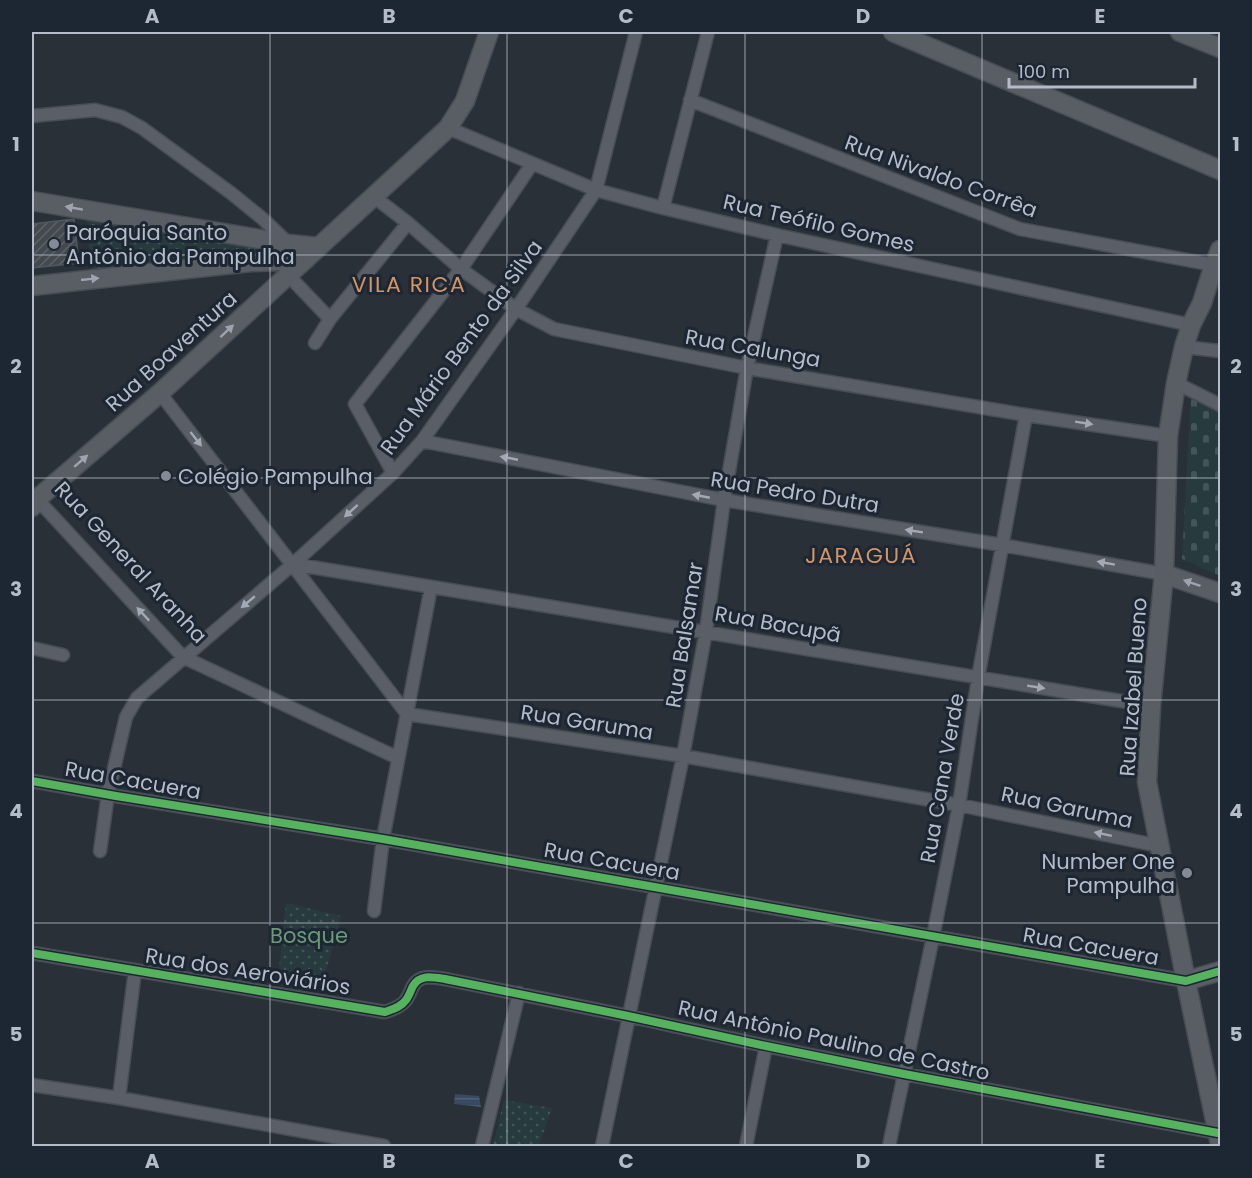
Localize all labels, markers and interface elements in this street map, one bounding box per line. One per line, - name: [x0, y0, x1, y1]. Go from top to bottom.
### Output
- text: A: [145, 2, 160, 30]
- text: B: [382, 2, 396, 30]
- text: C: [618, 2, 634, 30]
- text: D: [856, 2, 870, 30]
- text: E: [1095, 2, 1105, 30]
- scale bar: [1009, 51, 1195, 89]
- text: 100 m: [1018, 59, 1070, 84]
- street label: Rua Nivaldo Corrêa: [841, 128, 1041, 224]
- text: 1: [12, 130, 20, 158]
- text: 1: [1232, 130, 1240, 158]
- street label: Rua Teófilo Gomes: [720, 187, 918, 259]
- one-way arrow: [64, 203, 83, 212]
- place label: Paróquia Santo Antônio da Pampulha: [66, 218, 295, 271]
- street label: Rua Mário Bento da Silva: [373, 234, 549, 460]
- marker: Paróquia Santo Antônio da Pampulha: [47, 237, 61, 251]
- district label: VILA RICA: [352, 269, 466, 300]
- one-way arrow: [80, 274, 99, 284]
- street label: Rua Boaventura: [99, 284, 243, 418]
- street label: Rua Calunga: [683, 322, 823, 374]
- one-way arrow: [219, 324, 234, 338]
- text: 2: [10, 352, 22, 380]
- text: 2: [1230, 352, 1242, 380]
- one-way arrow: [1074, 419, 1093, 428]
- one-way arrow: [190, 431, 203, 447]
- one-way arrow: [500, 453, 519, 462]
- one-way arrow: [73, 455, 88, 468]
- place label: Colégio Pampulha: [178, 462, 373, 491]
- street label: Rua Pedro Dutra: [709, 464, 881, 520]
- marker: Colégio Pampulha: [159, 469, 173, 483]
- street label: Rua General Aranha: [48, 475, 214, 649]
- one-way arrow: [691, 491, 710, 500]
- one-way arrow: [344, 504, 359, 517]
- one-way arrow: [904, 526, 923, 535]
- district label: JARAGUÁ: [805, 540, 917, 571]
- one-way arrow: [1096, 558, 1115, 567]
- street label: Rua Balsamar: [658, 560, 710, 710]
- text: 3: [10, 575, 22, 603]
- text: 3: [1230, 575, 1242, 603]
- one-way arrow: [1183, 578, 1201, 588]
- one-way arrow: [241, 595, 256, 608]
- street label: Rua Izabel Bueno: [1112, 597, 1154, 777]
- street label: Rua Bacupã: [713, 599, 843, 649]
- one-way arrow: [137, 607, 150, 622]
- one-way arrow: [1027, 683, 1046, 692]
- street label: Rua Cana Verde: [913, 691, 971, 865]
- street label: Rua Garuma: [519, 697, 655, 747]
- street label: Rua Cacuera: [63, 754, 203, 806]
- street label: Rua Garuma: [999, 779, 1135, 835]
- text: 4: [9, 797, 23, 825]
- text: 4: [1229, 797, 1243, 825]
- one-way arrow: [1093, 829, 1112, 838]
- street label: Rua Cacuera: [542, 835, 682, 887]
- place label: Number One Pampulha: [1042, 847, 1175, 900]
- marker: Number One Pampulha: [1180, 866, 1194, 880]
- street label: Rua Cacuera: [1021, 920, 1161, 972]
- park label: Bosque: [270, 921, 348, 950]
- street label: Rua dos Aeroviários: [143, 940, 353, 1002]
- street label: Rua Antônio Paulino de Castro: [675, 993, 993, 1087]
- text: 5: [10, 1020, 23, 1048]
- text: 5: [1230, 1020, 1243, 1048]
- text: A: [145, 1147, 160, 1175]
- text: B: [382, 1147, 396, 1175]
- text: C: [618, 1147, 634, 1175]
- text: D: [856, 1147, 870, 1175]
- text: E: [1095, 1147, 1105, 1175]

